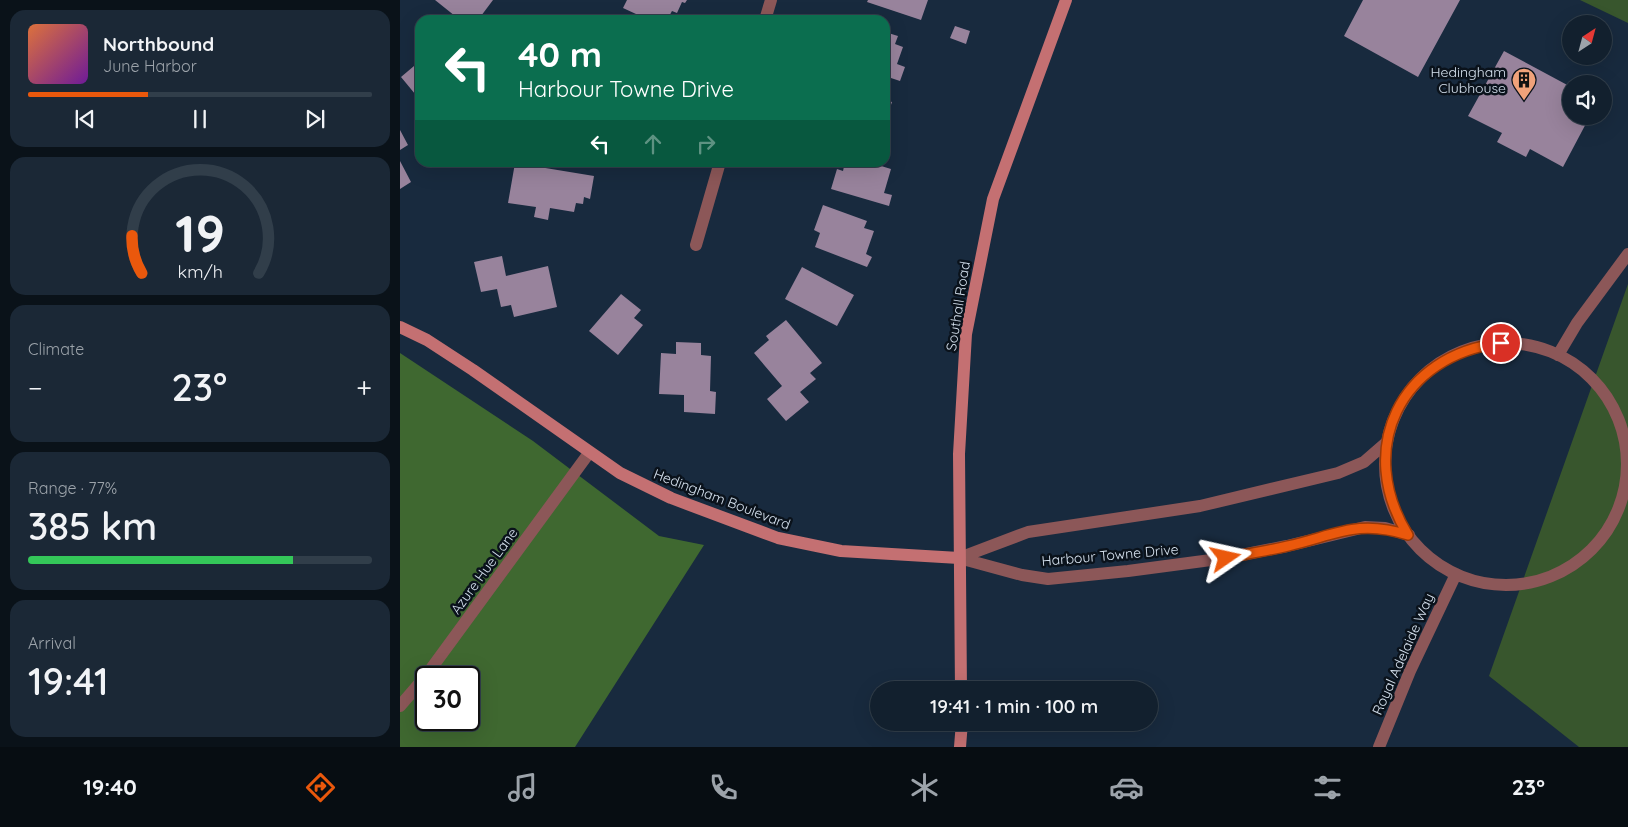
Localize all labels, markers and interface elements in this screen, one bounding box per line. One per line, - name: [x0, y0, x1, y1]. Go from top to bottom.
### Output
- north arrow: [1562, 15, 1612, 65]
- map controls: [1562, 15, 1612, 125]
- text: Northbound: [103, 32, 214, 56]
- text: 40 m: [518, 32, 602, 76]
- icon: left: [435, 35, 500, 100]
- text: June Harbor: [103, 56, 197, 76]
- place label: Hedingham Clubhouse: [1430, 63, 1506, 97]
- building icon: Hedingham Clubhouse: [1511, 67, 1537, 101]
- text: Harbour Towne Drive: [518, 75, 734, 103]
- button: sound: [1562, 75, 1612, 125]
- icon: previous: [71, 105, 99, 133]
- icon: pause: [186, 105, 214, 133]
- icon: next: [301, 105, 329, 133]
- icon: left: [586, 130, 614, 158]
- icon: ahead: [639, 130, 667, 158]
- icon: right: [692, 130, 720, 158]
- text: 19: [175, 200, 225, 265]
- text: km/h: [177, 260, 223, 282]
- street label: Southall Road: [942, 260, 974, 352]
- pin: [1480, 322, 1522, 364]
- icon: arrive: [1487, 329, 1515, 357]
- text: Climate: [28, 339, 84, 359]
- text: 23°: [171, 363, 227, 411]
- text: −: [28, 370, 43, 405]
- text: +: [356, 370, 372, 405]
- street label: Hedingham Boulevard: [651, 465, 793, 533]
- text: Range · 77%: [28, 478, 117, 498]
- text: 385 km: [28, 502, 157, 550]
- street label: Azure Hue Lane: [447, 524, 521, 618]
- position arrow: [1199, 531, 1251, 583]
- street label: Harbour Towne Drive: [1041, 540, 1179, 570]
- street label: Royal Adelaide Way: [1368, 590, 1438, 718]
- text: Arrival: [28, 633, 76, 653]
- text: 19:41: [28, 657, 109, 705]
- speed limit sign: 30: [415, 666, 480, 731]
- text: 19:41 · 1 min · 100 m: [930, 694, 1098, 718]
- icon: directions: [303, 770, 338, 805]
- icon: music: [505, 770, 540, 805]
- icon: phone: [706, 770, 741, 805]
- icon: climate: [907, 770, 942, 805]
- icon: car: [1109, 770, 1144, 805]
- icon: filters: [1310, 770, 1345, 805]
- text: 19:40: [83, 773, 137, 801]
- text: 23°: [1512, 773, 1545, 801]

